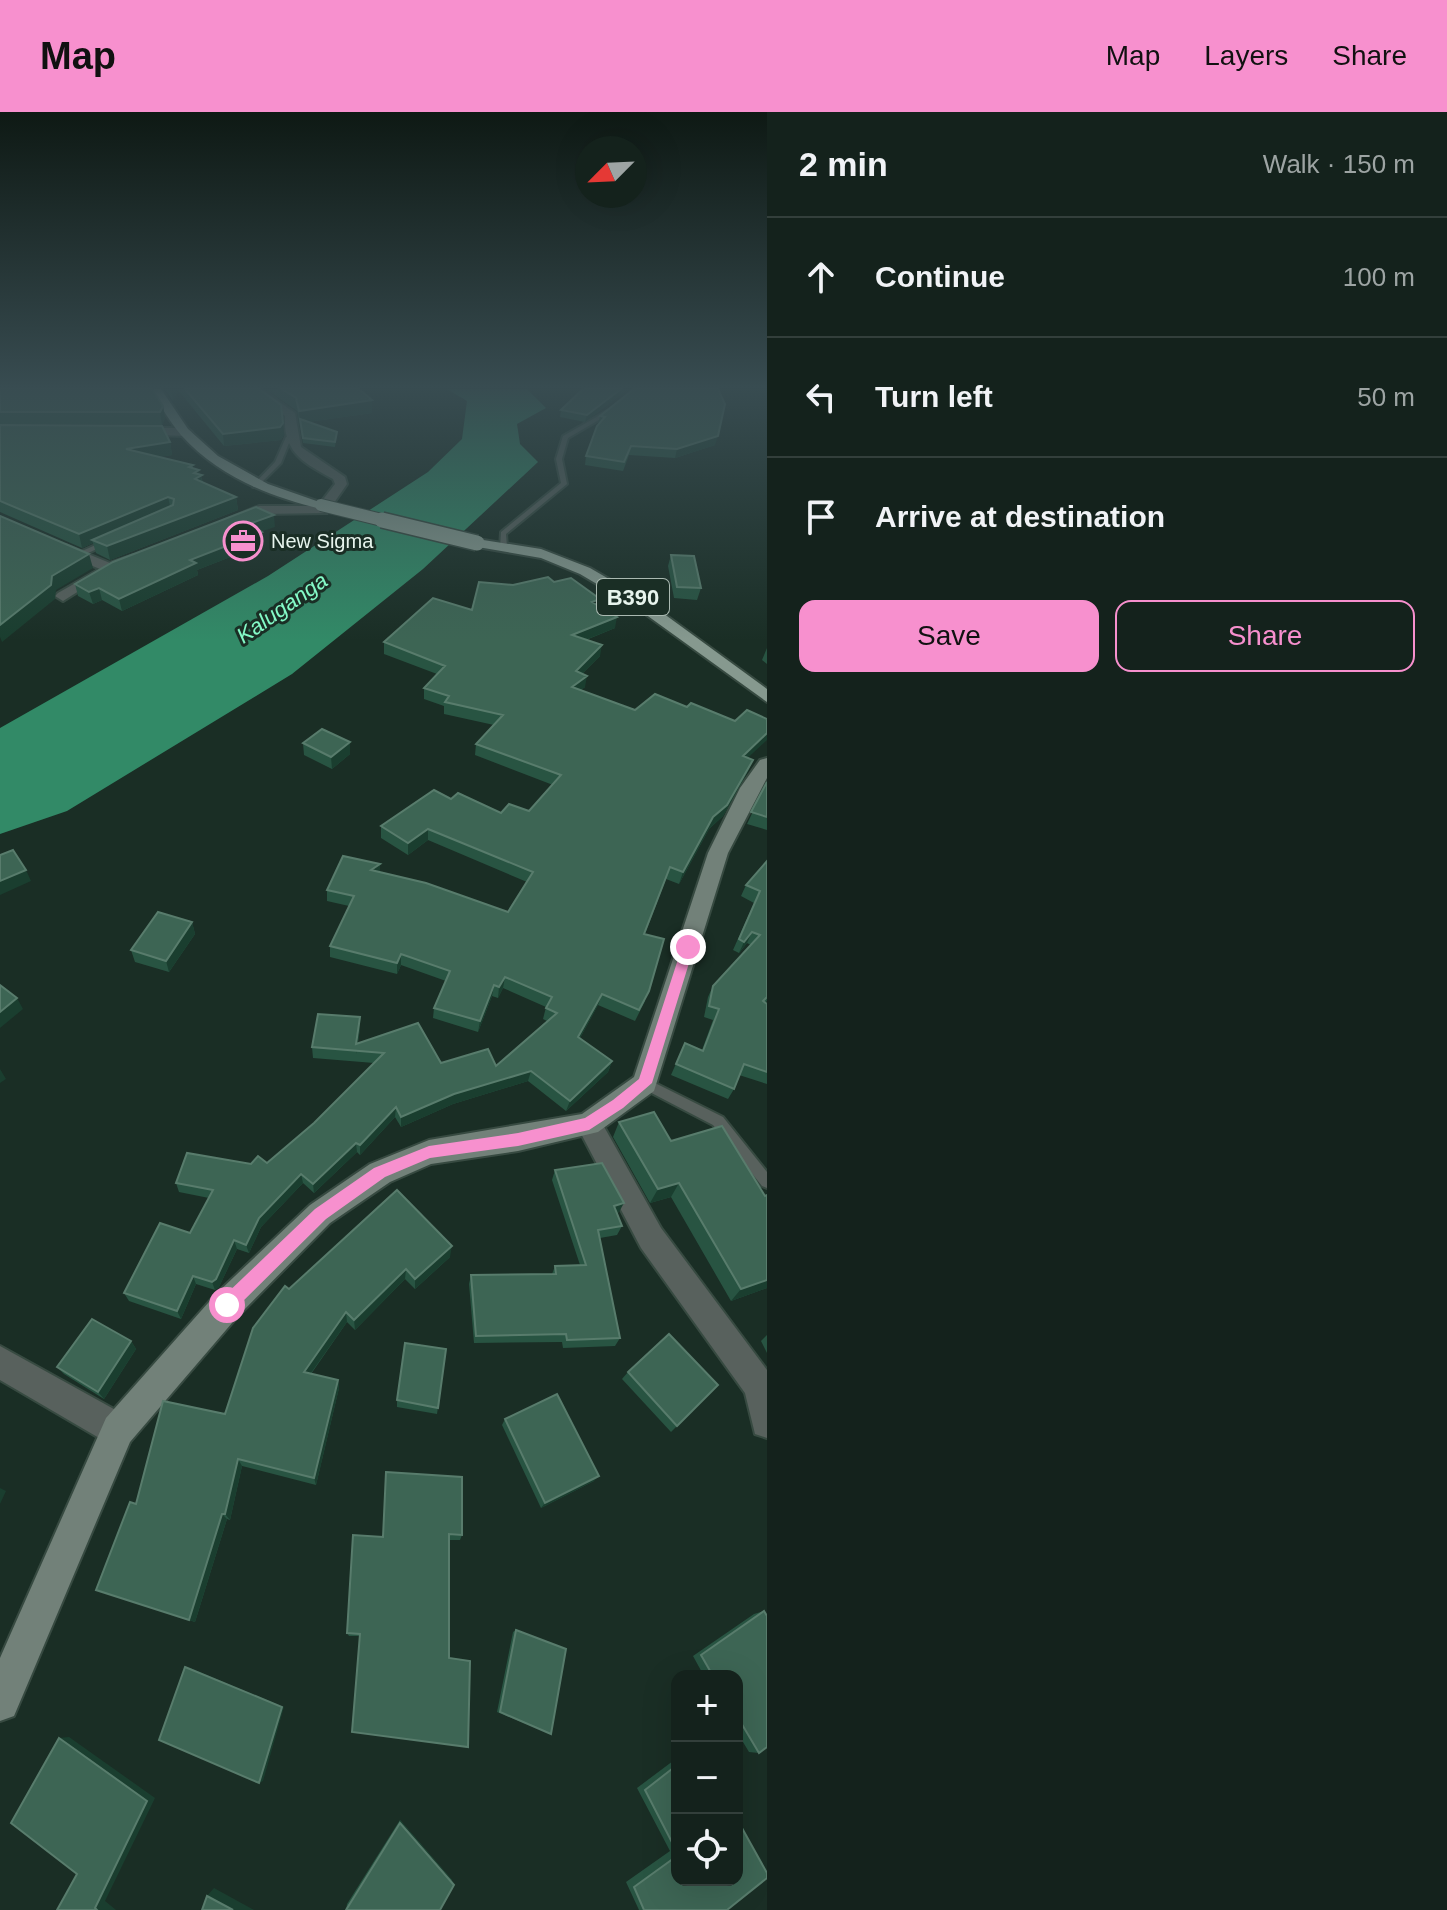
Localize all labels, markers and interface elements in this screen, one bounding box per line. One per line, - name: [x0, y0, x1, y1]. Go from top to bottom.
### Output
- text: Map: [40, 35, 116, 77]
- text: Map: [1106, 40, 1160, 71]
- text: Layers: [1204, 40, 1288, 71]
- text: Share: [1332, 40, 1407, 71]
- north arrow: [575, 136, 647, 208]
- text: 2 min: [799, 145, 888, 183]
- text: Walk · 150 m: [1263, 149, 1415, 179]
- icon: ahead: [799, 255, 843, 299]
- text: Continue: [875, 260, 1005, 293]
- text: 100 m: [1343, 262, 1415, 292]
- icon: left: [799, 375, 843, 419]
- text: Turn left: [875, 380, 993, 413]
- text: 50 m: [1357, 382, 1415, 412]
- icon: arrive: [799, 495, 843, 539]
- text: Arrive at destination: [875, 500, 1165, 533]
- office icon: New Sigma: [222, 520, 264, 562]
- place label: New Sigma: [271, 530, 374, 552]
- water label: Kaluganga: [232, 568, 332, 648]
- road number: B390: [597, 579, 669, 615]
- button: Save: [799, 600, 1099, 672]
- button: Share: [1115, 600, 1415, 672]
- route end: [670, 929, 706, 965]
- route start: [209, 1287, 245, 1323]
- map controls: [671, 1670, 743, 1886]
- button: +: [671, 1670, 743, 1742]
- button: −: [671, 1742, 743, 1814]
- button: locate: [671, 1814, 743, 1886]

